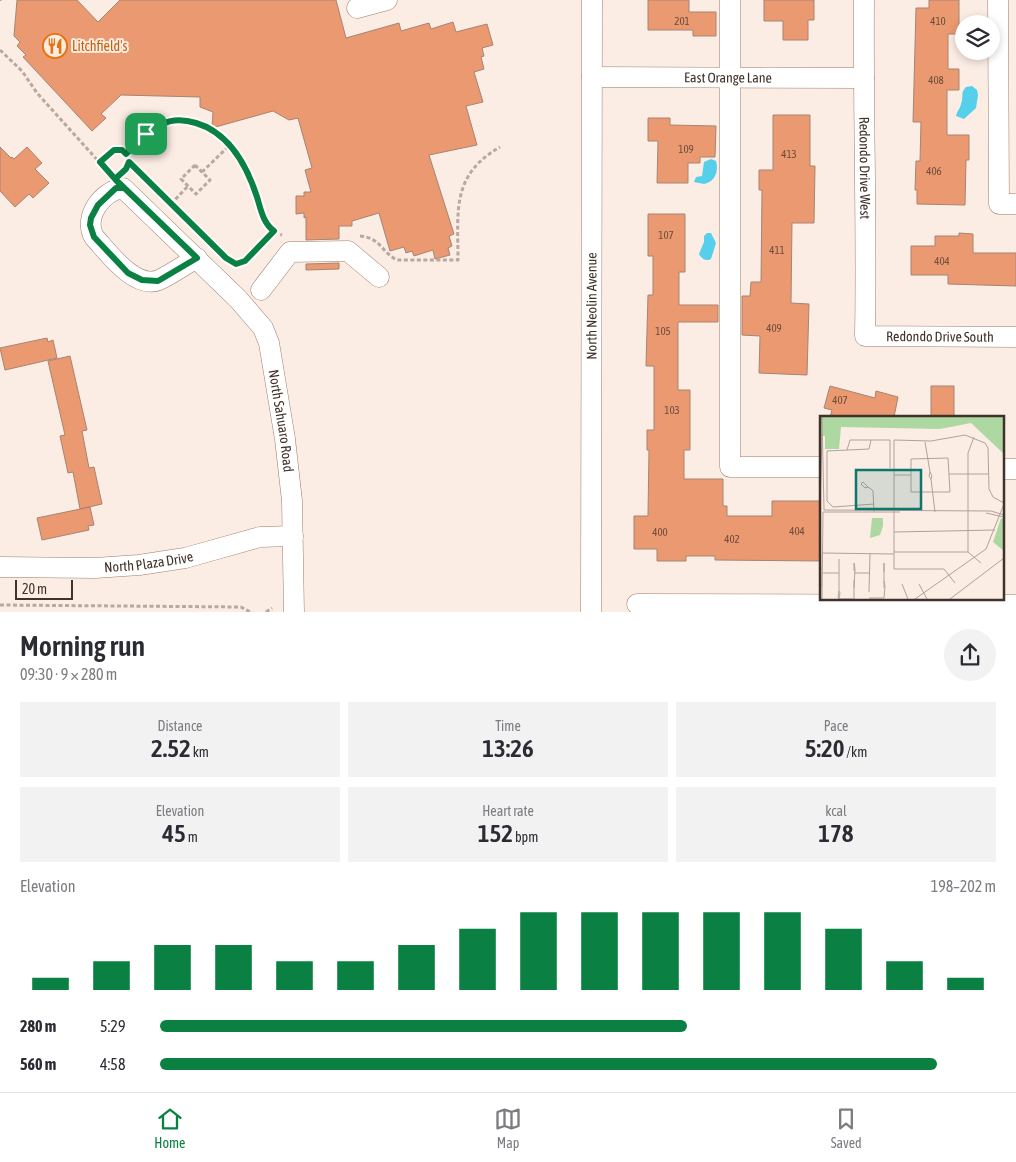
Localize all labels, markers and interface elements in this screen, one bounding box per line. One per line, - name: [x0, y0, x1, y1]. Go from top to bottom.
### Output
- house number: 201: [674, 15, 690, 27]
- house number: 410: [930, 15, 946, 27]
- map controls: [955, 15, 1000, 60]
- button: layers: [955, 15, 1000, 60]
- restaurant icon: Litchfield's: [42, 33, 68, 59]
- place label: Litchfield's: [72, 38, 127, 54]
- street label: East Orange Lane: [684, 69, 772, 86]
- house number: 408: [928, 74, 944, 86]
- pin: [125, 113, 167, 155]
- street label: Redondo Drive West: [856, 117, 873, 219]
- icon: arrive: [132, 120, 160, 148]
- house number: 109: [678, 143, 694, 155]
- house number: 413: [781, 148, 797, 160]
- house number: 406: [926, 165, 942, 177]
- house number: 107: [658, 229, 674, 241]
- house number: 411: [769, 244, 785, 256]
- street label: North Neolin Avenue: [583, 252, 600, 360]
- house number: 404: [934, 255, 950, 267]
- house number: 409: [766, 322, 782, 334]
- house number: 105: [655, 325, 671, 337]
- street label: Redondo Drive South: [886, 328, 994, 345]
- street label: North Sahuaro Road: [266, 368, 297, 473]
- house number: 407: [832, 394, 848, 406]
- house number: 103: [664, 404, 680, 416]
- inset map: [820, 416, 1004, 600]
- house number: 404: [789, 525, 805, 537]
- house number: 400: [652, 526, 668, 538]
- house number: 402: [724, 533, 740, 545]
- street label: North Plaza Drive: [104, 548, 195, 575]
- scale bar: [15, 577, 72, 600]
- text: 20 m: [22, 581, 47, 597]
- button: share: [944, 629, 996, 681]
- text: Morning run: [20, 630, 145, 662]
- text: 09:30 · 9 × 280 m: [20, 665, 117, 683]
- text: Distance: [158, 718, 202, 734]
- text: Time: [495, 718, 521, 734]
- text: Pace: [824, 718, 848, 734]
- text: 2.52: [151, 734, 191, 762]
- text: 13:26: [482, 734, 534, 762]
- text: 5:20: [805, 734, 844, 762]
- text: km: [191, 744, 209, 760]
- text: /km: [844, 744, 867, 760]
- text: Elevation: [156, 803, 204, 819]
- text: Heart rate: [482, 803, 534, 819]
- text: kcal: [825, 803, 847, 819]
- text: 45: [162, 819, 186, 847]
- text: 152: [478, 819, 513, 847]
- text: 178: [818, 819, 854, 847]
- text: m: [186, 829, 198, 845]
- text: bpm: [513, 829, 538, 845]
- text: Elevation: [20, 877, 75, 895]
- text: 198–202 m: [931, 877, 996, 895]
- text: 280 m: [20, 1017, 56, 1035]
- text: 5:29: [100, 1017, 125, 1035]
- text: 560 m: [20, 1055, 56, 1073]
- text: 4:58: [100, 1055, 125, 1073]
- tab: Home: [154, 1105, 185, 1151]
- tab: Map: [494, 1105, 522, 1151]
- tab: Saved: [831, 1105, 862, 1151]

